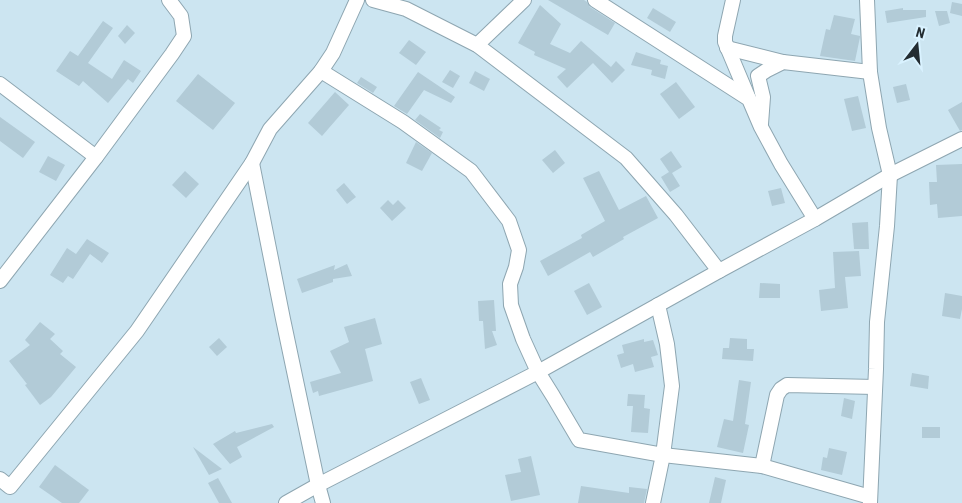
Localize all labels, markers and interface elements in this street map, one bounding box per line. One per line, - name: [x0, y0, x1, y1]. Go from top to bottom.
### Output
- north arrow: [892, 20, 942, 70]
- text: N: [914, 24, 927, 41]

